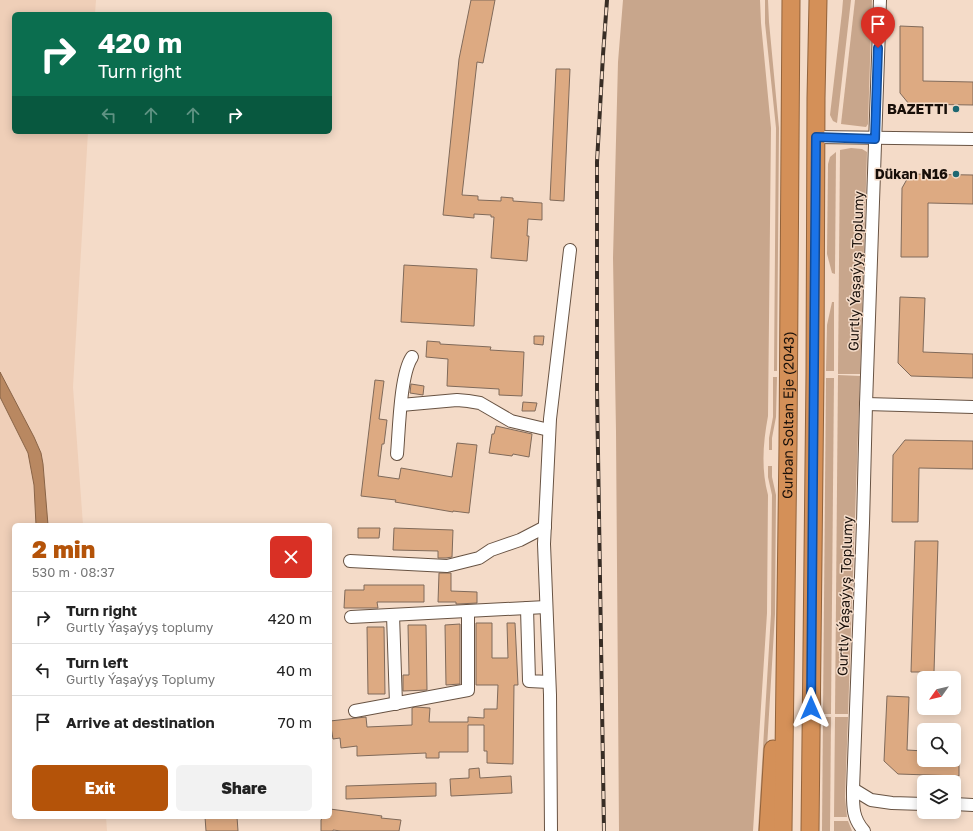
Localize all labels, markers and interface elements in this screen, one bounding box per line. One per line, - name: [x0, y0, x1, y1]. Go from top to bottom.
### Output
- pin: [861, 7.0, 895, 48]
- icon: arrive: [867, 13, 889, 35]
- text: 420 m: [98, 26, 182, 59]
- icon: right: [32, 28, 84, 80]
- text: Turn right: [98, 60, 182, 82]
- place label: BAZETTI: [887, 100, 948, 117]
- icon: left: [98, 104, 120, 126]
- icon: ahead: [140, 104, 162, 126]
- icon: ahead: [182, 104, 204, 126]
- icon: right: [224, 104, 246, 126]
- marker: BAZETTI: [951, 104, 961, 114]
- place label: Dükan N16: [875, 165, 948, 182]
- marker: Dükan N16: [951, 169, 961, 179]
- street label: Gurtly Ýaşaýyş Toplumy: [844, 190, 867, 351]
- street label: Gurban Soltan Eje (2043): [778, 331, 797, 499]
- street label: Gurtly Ýaşaýyş Toplumy: [833, 515, 856, 676]
- text: 2 min: [32, 534, 95, 563]
- button: close: [270, 536, 312, 578]
- text: 530 m · 08:37: [32, 564, 115, 580]
- text: Turn right: [66, 601, 137, 619]
- icon: right: [32, 607, 54, 629]
- text: 420 m: [268, 609, 312, 627]
- text: Gurtly Ýaşaýyş toplumy: [66, 619, 213, 635]
- text: Turn left: [66, 653, 128, 671]
- icon: left: [32, 659, 54, 681]
- text: 40 m: [277, 661, 312, 679]
- text: Gurtly Ýaşaýyş Toplumy: [66, 671, 215, 687]
- north arrow: [917, 671, 961, 715]
- map controls: [917, 671, 961, 819]
- position arrow: [790, 687, 832, 729]
- icon: arrive: [32, 711, 54, 733]
- text: Arrive at destination: [66, 713, 215, 731]
- text: 70 m: [278, 713, 312, 731]
- button: search: [917, 723, 961, 767]
- button: Exit: [32, 765, 168, 811]
- button: Share: [176, 765, 312, 811]
- button: layers: [917, 775, 961, 819]

